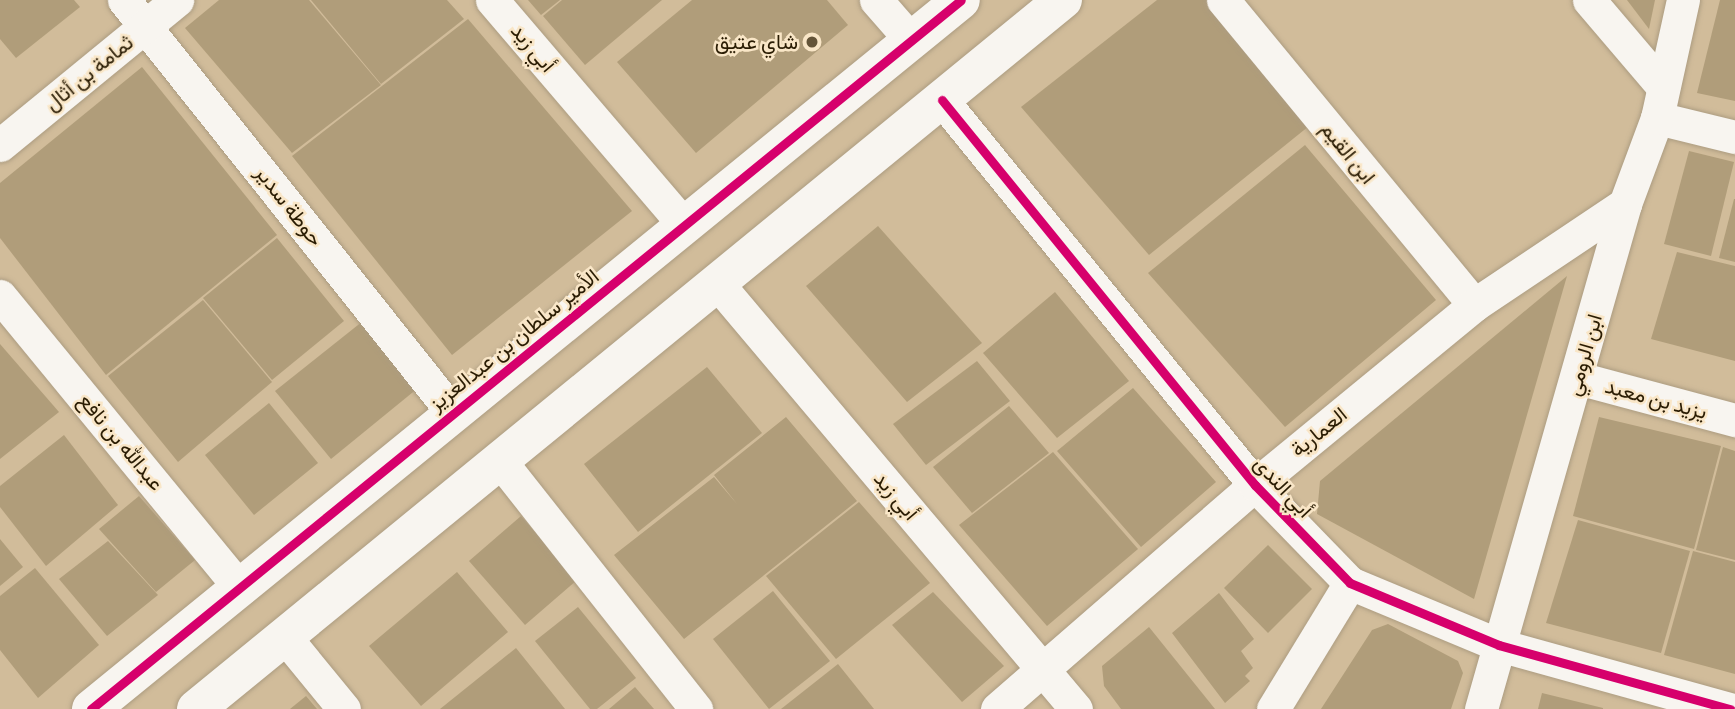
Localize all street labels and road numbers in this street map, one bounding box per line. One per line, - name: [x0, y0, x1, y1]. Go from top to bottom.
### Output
- street label: أبي زيد: [505, 19, 561, 77]
- street label: ثمامة بن أثال: [40, 30, 138, 116]
- street label: ابن القيم: [1315, 117, 1381, 189]
- street label: حوطة سدير: [250, 161, 328, 251]
- street label: الأمير سلطان بن عبدالعزيز: [424, 264, 604, 416]
- street label: ابن الرومي: [1560, 311, 1608, 399]
- street label: يزيد بن معبد: [1602, 373, 1710, 425]
- street label: عبدالله بن نافع: [73, 388, 169, 496]
- street label: العمارية: [1286, 402, 1352, 462]
- street label: أبي الندى: [1248, 451, 1318, 523]
- street label: أبي زيد: [868, 467, 924, 525]

